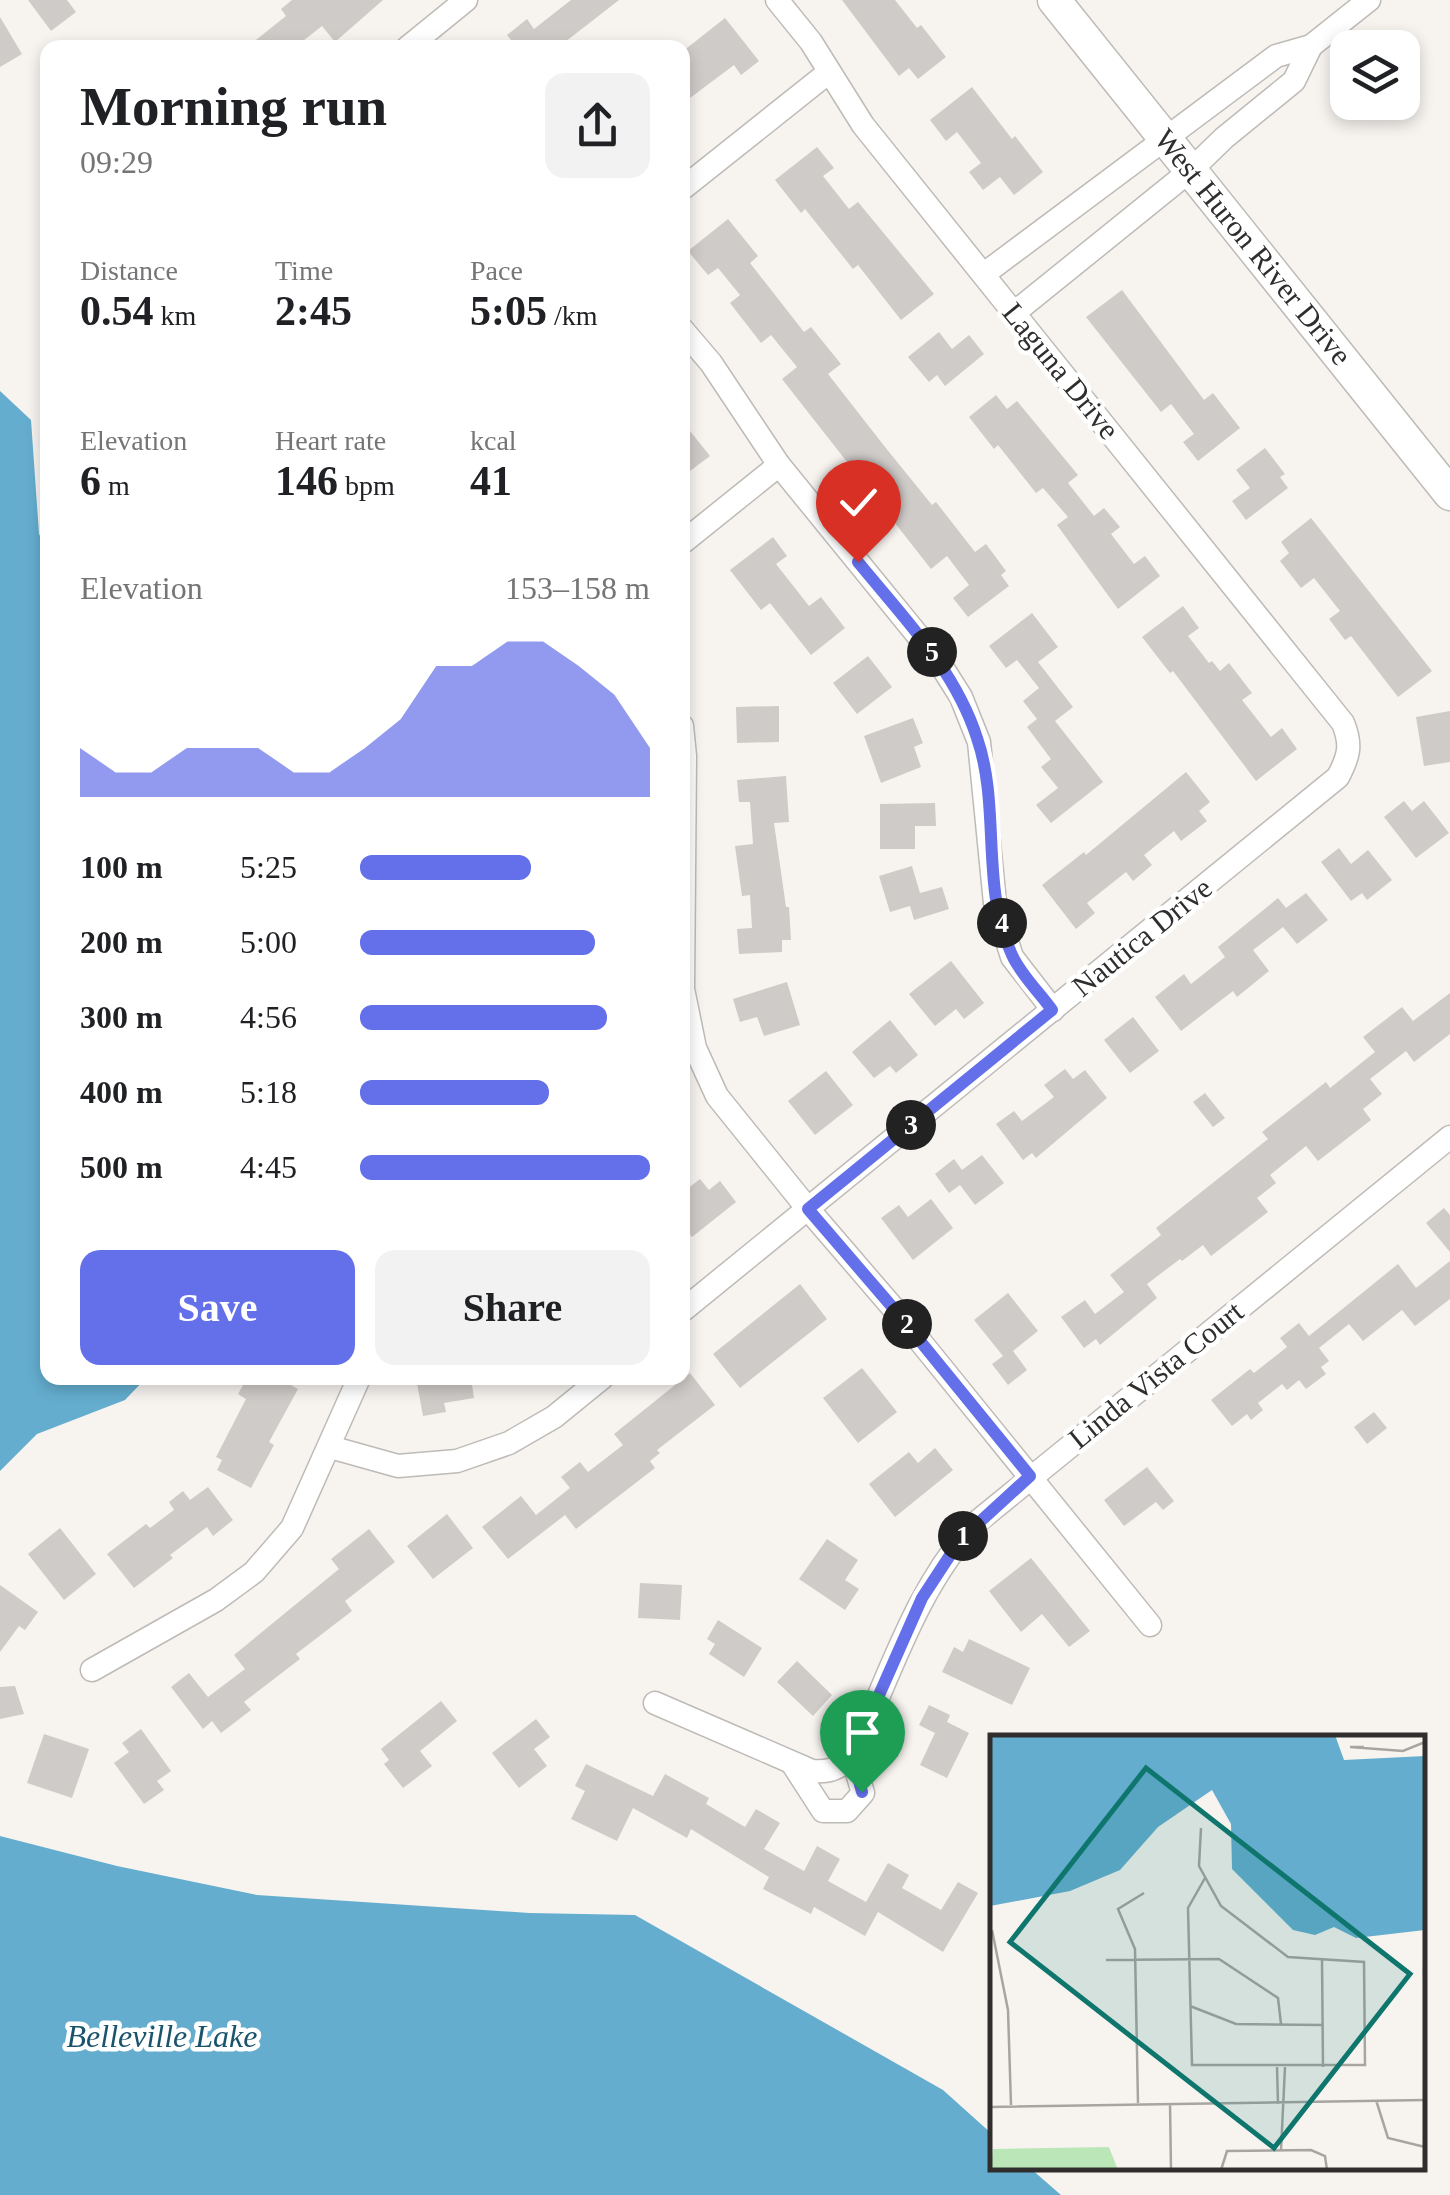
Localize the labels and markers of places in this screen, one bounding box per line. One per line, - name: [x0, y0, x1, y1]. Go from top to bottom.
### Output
- pin: [816, 460, 901, 563]
- pin: 5: [907, 627, 957, 677]
- pin: 4: [977, 898, 1027, 948]
- pin: 3: [886, 1100, 936, 1150]
- pin: 2: [882, 1299, 932, 1349]
- pin: 1: [938, 1511, 988, 1561]
- pin: [820, 1690, 905, 1793]

